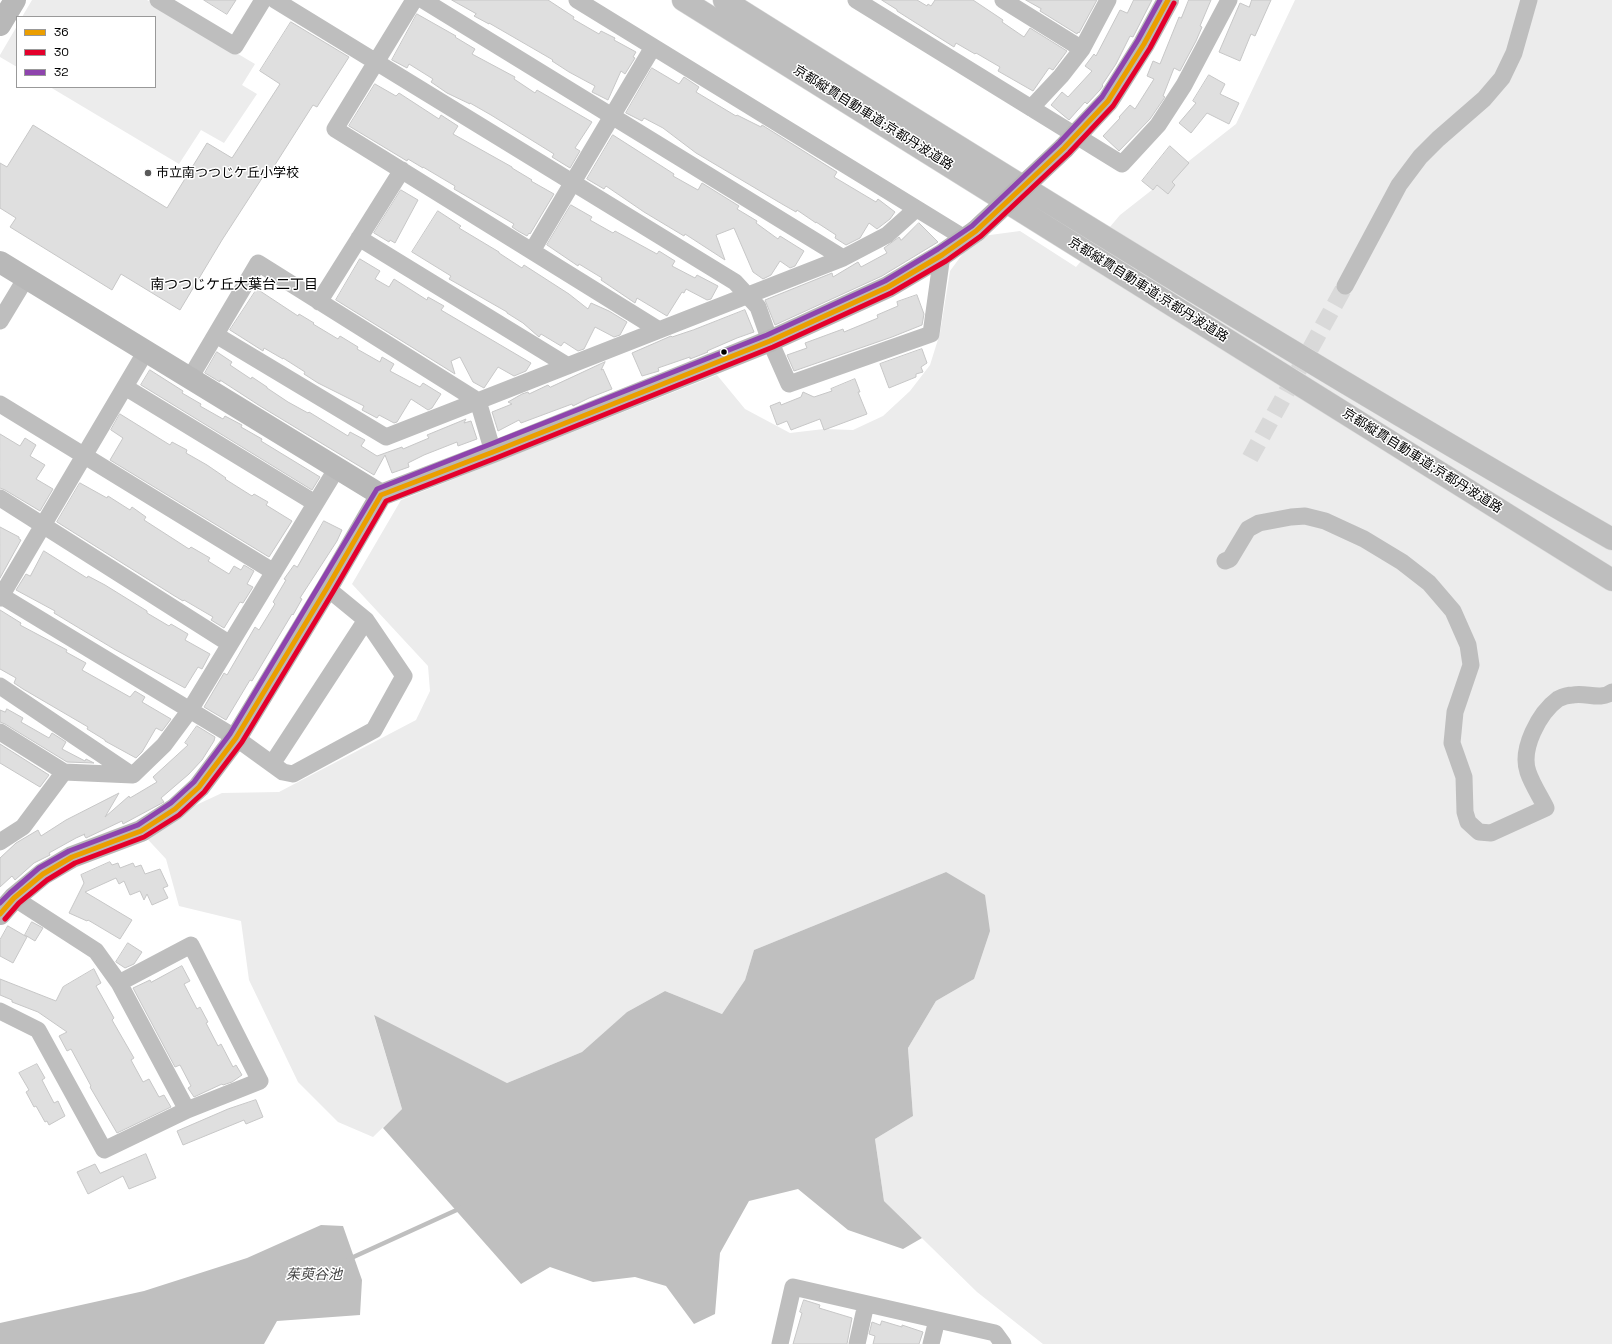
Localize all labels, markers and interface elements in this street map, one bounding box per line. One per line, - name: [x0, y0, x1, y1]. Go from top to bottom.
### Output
- legend: [16, 16, 156, 88]
- text: 36: [54, 24, 69, 40]
- text: 30: [54, 44, 69, 60]
- street label: 京都縦貫自動車道;京都丹波道路: [790, 62, 956, 174]
- text: 32: [54, 64, 68, 80]
- place label: 市立南つつじケ丘小学校: [156, 165, 299, 181]
- marker: 市立南つつじケ丘小学校: [143, 168, 153, 178]
- street label: 京都縦貫自動車道;京都丹波道路: [1065, 234, 1231, 346]
- district label: 南つつじケ丘大葉台二丁目: [150, 277, 318, 293]
- unlabelled marker: [719, 347, 729, 357]
- street label: 京都縦貫自動車道;京都丹波道路: [1339, 405, 1505, 517]
- water label: 茱萸谷池: [286, 1267, 342, 1283]

